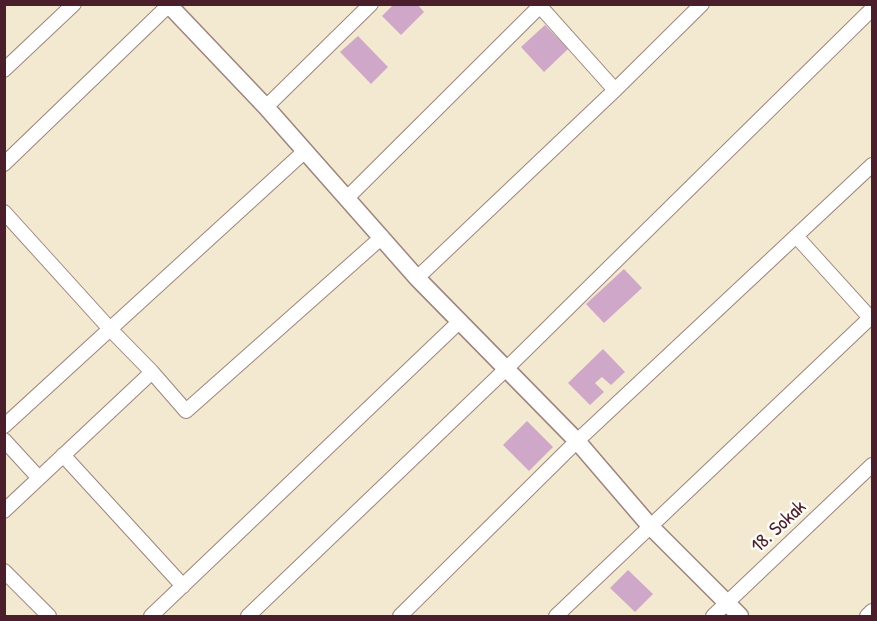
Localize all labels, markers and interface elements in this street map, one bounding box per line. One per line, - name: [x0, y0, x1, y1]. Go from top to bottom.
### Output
- street label: 18. Sokak: [747, 496, 811, 558]

